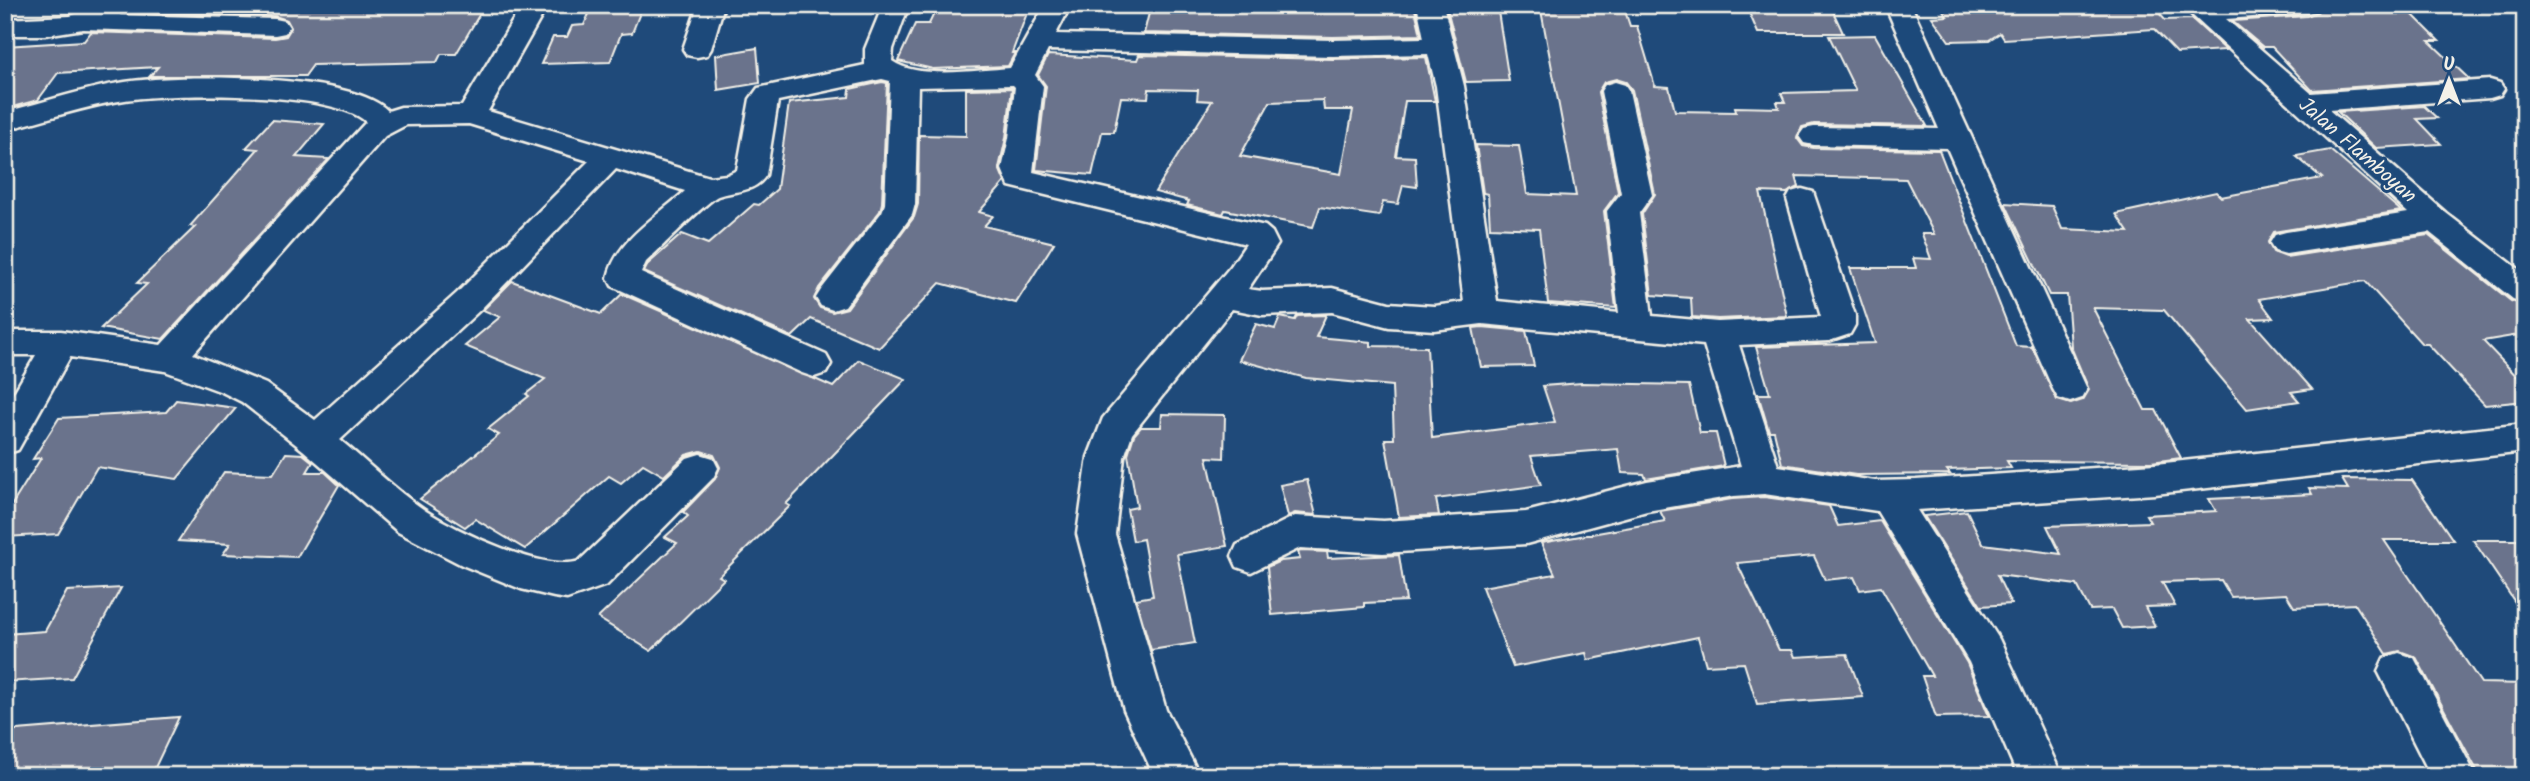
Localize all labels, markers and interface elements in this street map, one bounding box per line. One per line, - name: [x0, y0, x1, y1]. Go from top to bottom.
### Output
- north arrow: [2414, 46, 2484, 116]
- text: U: [2443, 50, 2455, 80]
- street label: Jalan Flamboyan: [2290, 90, 2424, 212]

